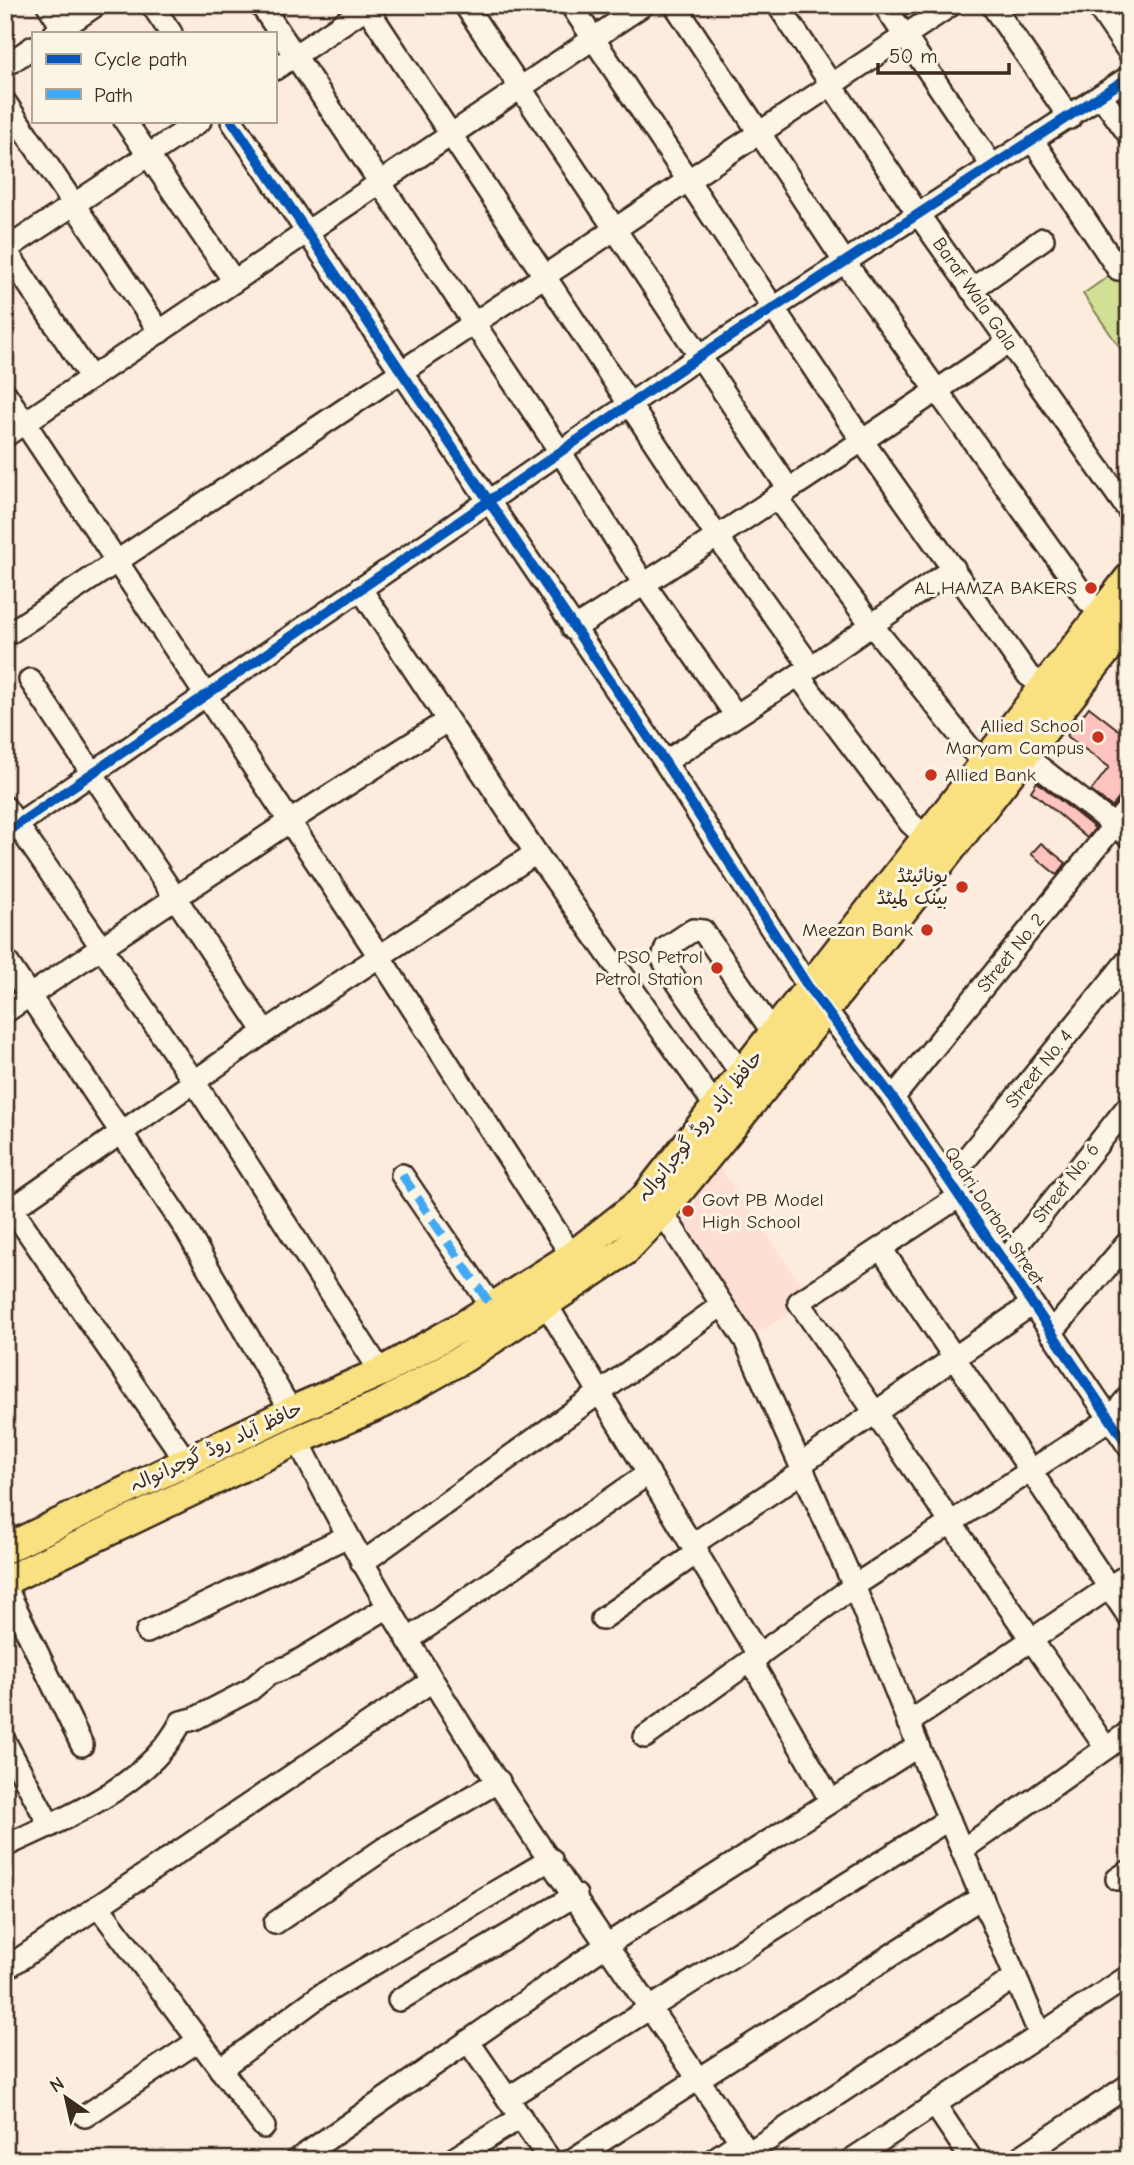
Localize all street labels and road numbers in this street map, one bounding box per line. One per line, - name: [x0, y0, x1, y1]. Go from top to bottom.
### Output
- street label: Baraf Wala Gala: [928, 233, 1022, 355]
- street label: Street No. 2: [972, 909, 1050, 997]
- street label: Street No. 4: [1001, 1025, 1077, 1113]
- street label: حافظ آباد روڈ گوجرانوالہ: [632, 1046, 768, 1206]
- street label: Street No. 6: [1028, 1139, 1104, 1227]
- street label: Qadri Darbar Street: [940, 1143, 1049, 1290]
- street label: حافظ آباد روڈ گوجرانوالہ: [126, 1397, 306, 1497]

